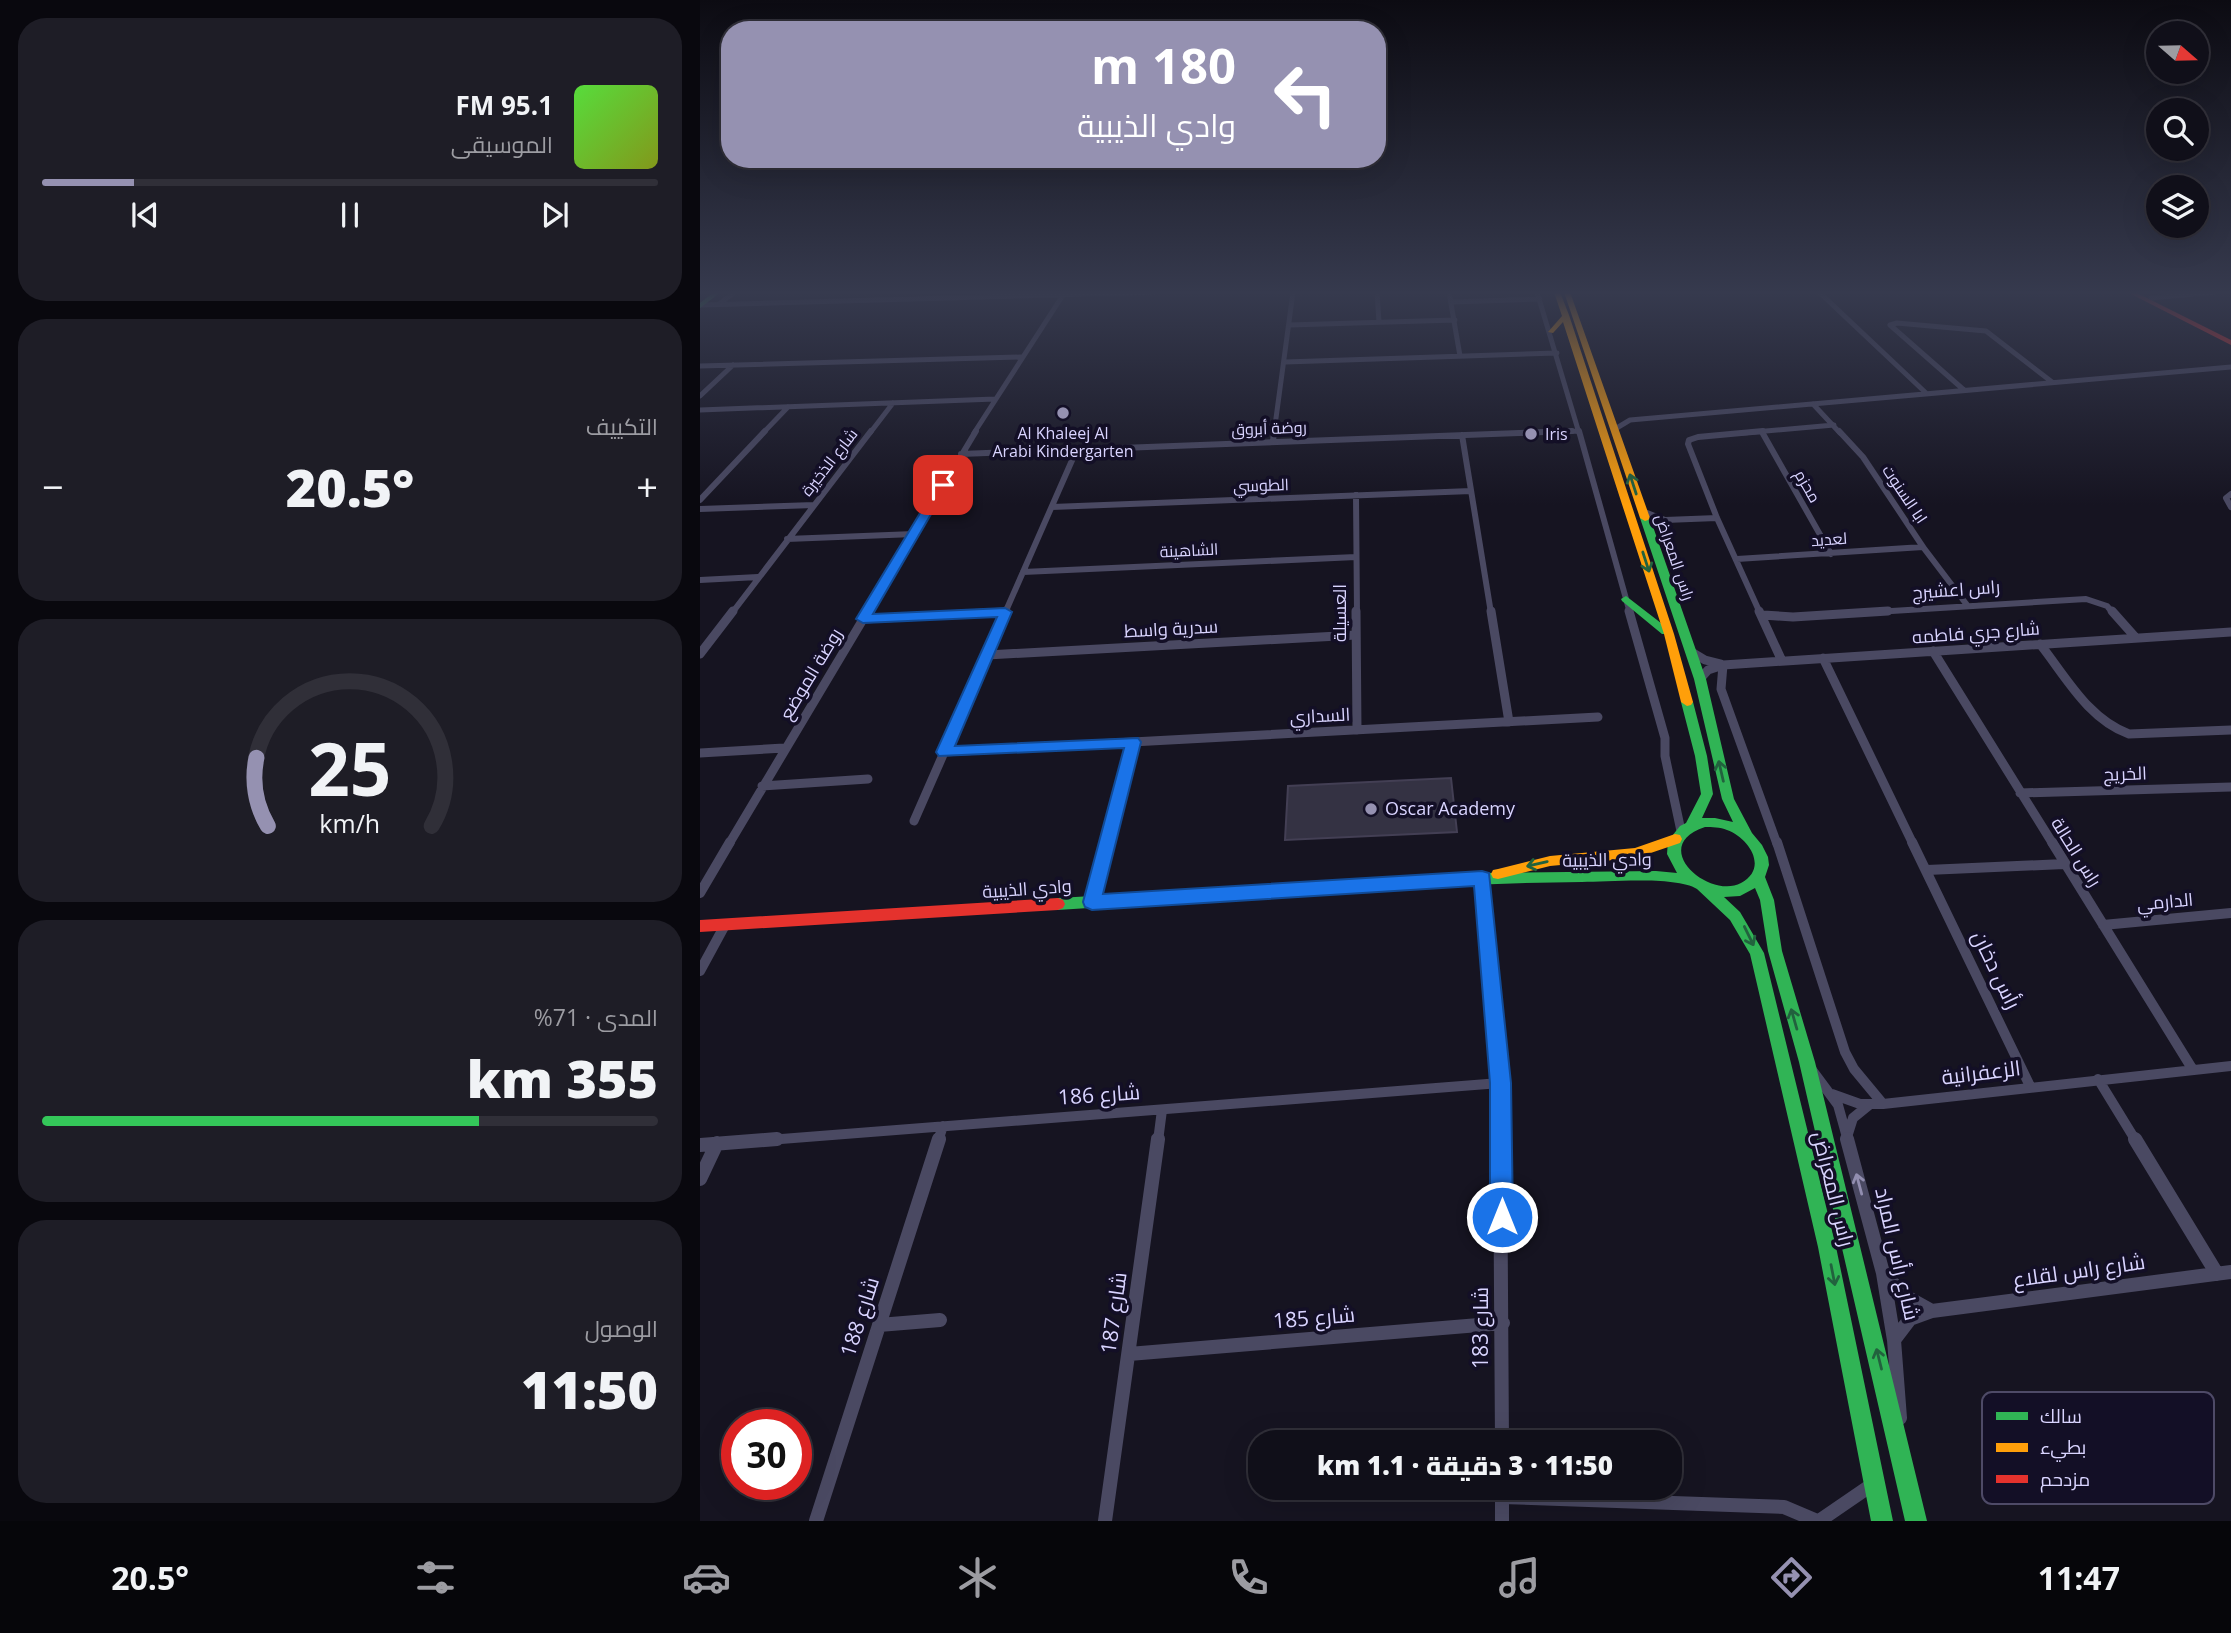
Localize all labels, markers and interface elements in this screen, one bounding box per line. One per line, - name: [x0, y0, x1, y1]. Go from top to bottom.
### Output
- north arrow: [2146, 21, 2208, 84]
- map controls: [2146, 21, 2209, 238]
- text: 180 m: [1091, 32, 1236, 98]
- icon: left: [1260, 49, 1351, 140]
- text: 95.1 FM: [455, 87, 553, 123]
- button: search: [2146, 98, 2209, 161]
- text: وادي الذيبية: [1077, 103, 1236, 146]
- text: الموسيقى: [451, 128, 553, 160]
- button: layers: [2146, 175, 2209, 238]
- icon: previous: [126, 196, 164, 234]
- icon: pause: [331, 196, 369, 234]
- icon: next: [536, 196, 574, 234]
- marker: Al Khaleej Al Arabi Kindergarten: [1055, 405, 1071, 421]
- text: التكييف: [586, 410, 658, 442]
- street label: روضة أبروق: [1231, 416, 1307, 440]
- place label: Al Khaleej Al Arabi Kindergarten: [992, 422, 1134, 462]
- place label: Iris: [1545, 423, 1568, 445]
- street label: شارع الذخيرة: [796, 424, 863, 501]
- marker: Iris: [1523, 426, 1539, 442]
- text: 20.5°: [286, 451, 414, 522]
- pin: [913, 455, 973, 515]
- text: −: [42, 460, 64, 512]
- text: +: [636, 460, 658, 512]
- street label: ابا السنوت: [1877, 460, 1933, 528]
- street label: محزم: [1789, 465, 1826, 507]
- icon: arrive: [924, 466, 962, 504]
- street label: الطوسي: [1233, 473, 1289, 499]
- one-way arrow: [1626, 473, 1639, 495]
- street label: راس المعراض: [1650, 511, 1700, 603]
- street label: لعديد: [1810, 527, 1848, 551]
- street label: الشاهينة: [1159, 537, 1219, 563]
- one-way arrow: [1640, 551, 1653, 573]
- street label: راس اعشيرج: [1911, 574, 2001, 605]
- street label: العسيلة: [1327, 584, 1351, 642]
- street label: سدرية واسط: [1123, 614, 1219, 642]
- street label: شارع جري فاطمه: [1911, 616, 2041, 651]
- street label: روضة الموضع: [773, 623, 848, 724]
- street label: السداري: [1289, 701, 1351, 732]
- text: 25: [308, 719, 392, 818]
- street label: الخريج: [2103, 760, 2147, 787]
- one-way arrow: [1713, 761, 1726, 783]
- place label: Oscar Academy: [1385, 796, 1516, 820]
- marker: Oscar Academy: [1363, 801, 1379, 817]
- text: km/h: [320, 806, 380, 840]
- street label: راس الحالة: [2046, 812, 2108, 891]
- street label: وادي الذيبية: [1562, 846, 1652, 875]
- one-way arrow: [1526, 858, 1549, 871]
- street label: وادي الذيبية: [982, 873, 1073, 906]
- street label: الدارمي: [2136, 887, 2194, 918]
- one-way arrow: [1743, 925, 1756, 946]
- street label: رأس دخان: [1966, 926, 2028, 1013]
- text: المدى · 71%: [534, 1001, 658, 1033]
- one-way arrow: [1787, 1009, 1800, 1031]
- text: 355 km: [467, 1042, 658, 1113]
- street label: الزعفرانية: [1940, 1053, 2022, 1091]
- street label: شارع 186: [1057, 1077, 1141, 1112]
- street label: راس المعراض: [1806, 1128, 1862, 1249]
- one-way arrow: [1852, 1173, 1865, 1196]
- position arrow: [1465, 1180, 1539, 1254]
- street label: شارع رأس المراد: [1868, 1184, 1927, 1323]
- street label: شارع راس لقلاع: [2011, 1247, 2147, 1294]
- one-way arrow: [1827, 1263, 1841, 1286]
- street label: شارع 187: [1093, 1270, 1134, 1356]
- street label: شارع 188: [833, 1273, 886, 1360]
- street label: شارع 183: [1466, 1287, 1495, 1369]
- street label: شارع 185: [1272, 1299, 1356, 1336]
- text: الوصول: [585, 1312, 658, 1344]
- one-way arrow: [1872, 1348, 1885, 1371]
- text: 11:50: [521, 1353, 658, 1424]
- legend: [1982, 1392, 2214, 1504]
- text: سالك: [2040, 1403, 2082, 1429]
- speed limit sign: 30: [721, 1409, 812, 1500]
- text: بطيء: [2040, 1434, 2086, 1462]
- text: 11:50 · 3 دقيقة · 1.1 km: [1317, 1447, 1613, 1483]
- text: مزدحم: [2040, 1466, 2090, 1493]
- icon: filters: [411, 1553, 460, 1602]
- icon: car: [682, 1553, 731, 1602]
- icon: climate: [953, 1553, 1002, 1602]
- icon: phone: [1224, 1553, 1273, 1602]
- icon: music: [1495, 1553, 1544, 1602]
- icon: directions: [1767, 1553, 1816, 1602]
- text: 20.5°: [111, 1556, 189, 1599]
- text: 11:47: [2038, 1556, 2120, 1599]

